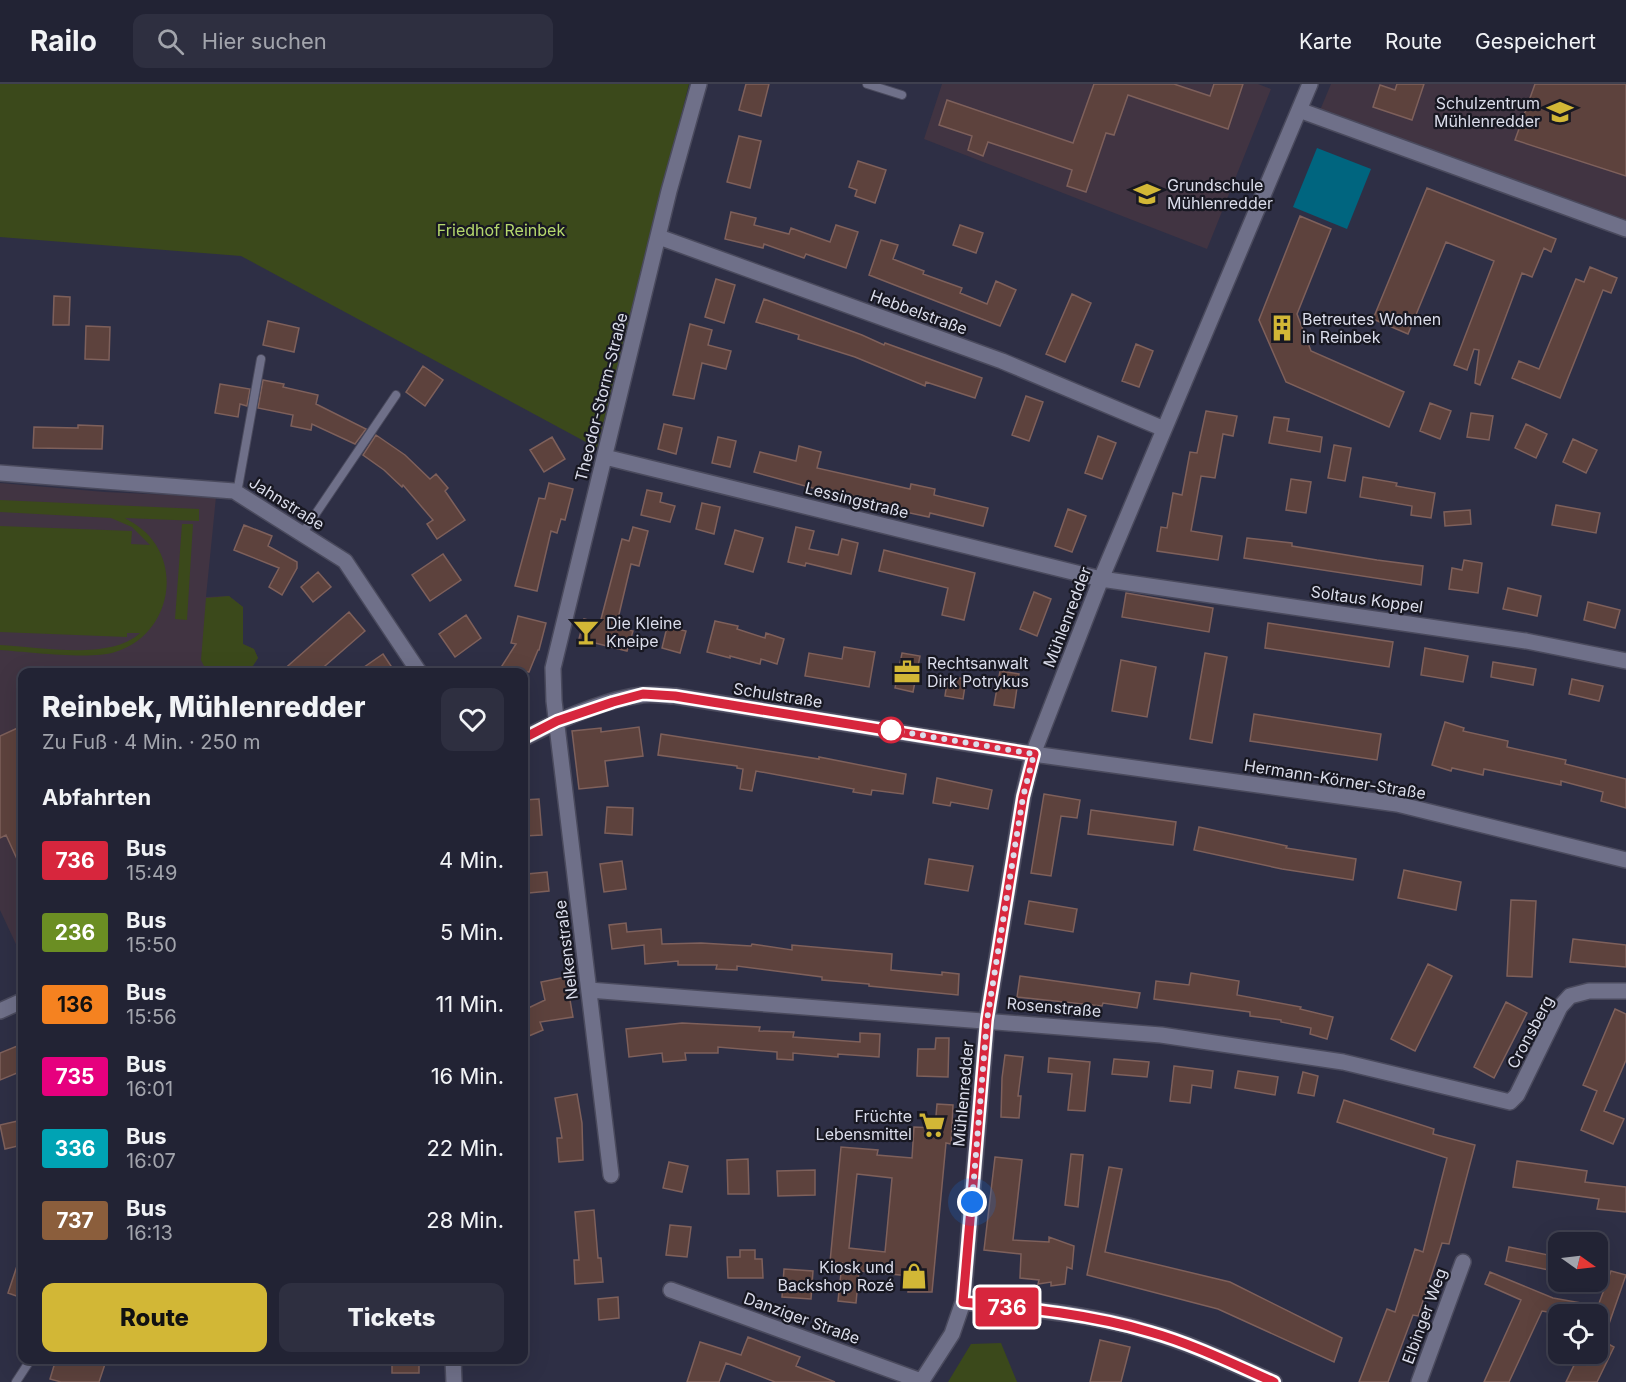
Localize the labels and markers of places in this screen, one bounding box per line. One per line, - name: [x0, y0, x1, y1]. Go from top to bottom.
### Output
- place label: Schulzentrum Mühlenredder: [1434, 93, 1540, 131]
- school or university icon: Schulzentrum Mühlenredder: [1545, 97, 1575, 127]
- place label: Grundschule Mühlenredder: [1167, 175, 1273, 213]
- school or university icon: Grundschule Mühlenredder: [1132, 179, 1162, 209]
- place label: Betreutes Wohnen in Reinbek: [1302, 309, 1441, 347]
- building icon: Betreutes Wohnen in Reinbek: [1267, 313, 1297, 343]
- place label: Die Kleine Kneipe: [606, 613, 682, 651]
- bar icon: Die Kleine Kneipe: [571, 617, 601, 647]
- place label: Rechtsanwalt Dirk Potrykus: [927, 653, 1029, 691]
- office icon: Rechtsanwalt Dirk Potrykus: [892, 657, 922, 687]
- unlabelled marker: [878, 717, 904, 743]
- place label: Früchte Lebensmittel: [816, 1106, 912, 1144]
- supermarket icon: Früchte Lebensmittel: [917, 1110, 947, 1140]
- place label: Kiosk und Backshop Rozé: [777, 1257, 894, 1295]
- shop icon: Kiosk und Backshop Rozé: [899, 1261, 929, 1291]

